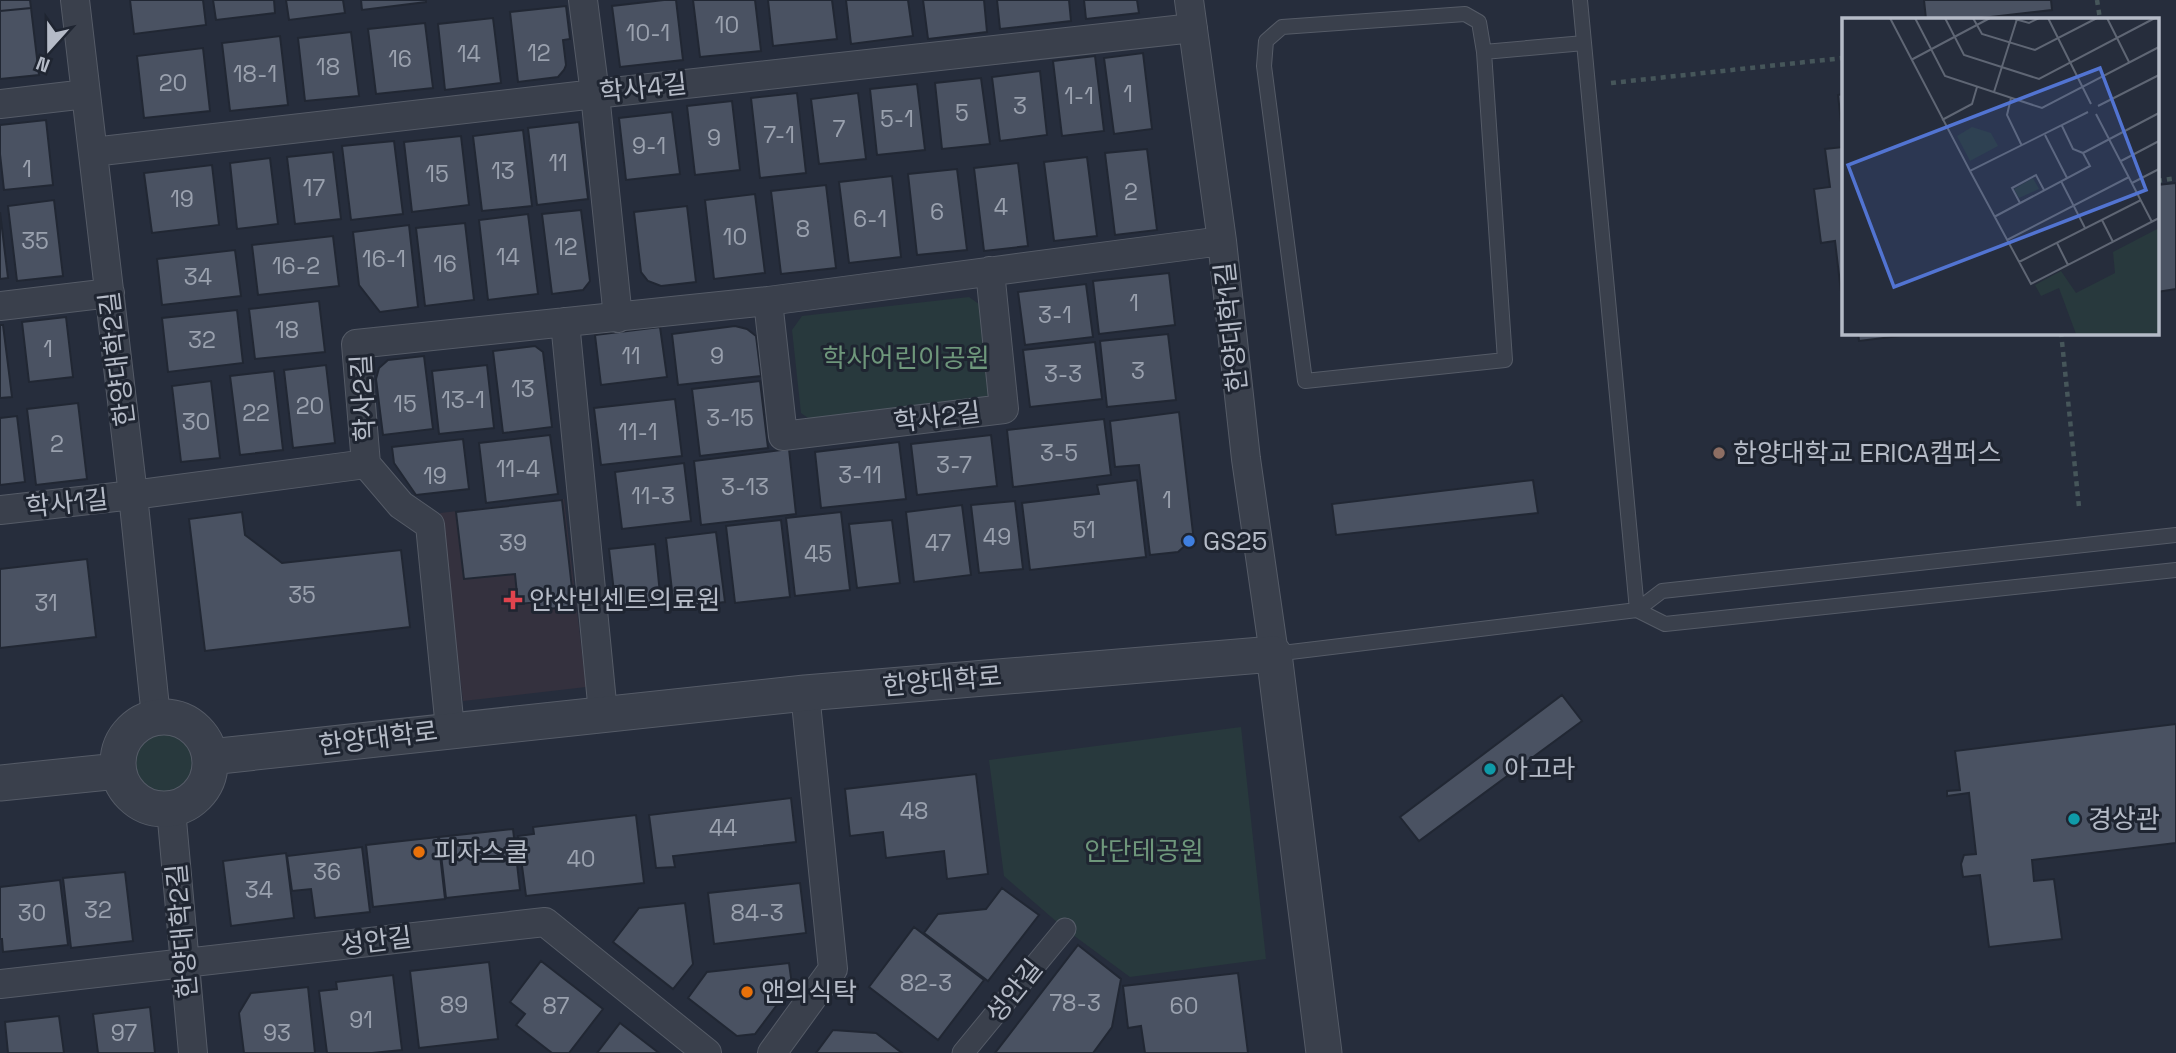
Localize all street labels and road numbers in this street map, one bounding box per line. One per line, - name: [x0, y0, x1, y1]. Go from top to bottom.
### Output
- street label: 학사4길: [597, 66, 689, 110]
- street label: 한양대학1길: [1207, 260, 1255, 394]
- street label: 한양대학2길: [92, 290, 142, 428]
- street label: 학사2길: [344, 353, 382, 443]
- street label: 학사2길: [892, 395, 982, 439]
- street label: 학사1길: [24, 482, 110, 524]
- street label: 한양대학로: [881, 659, 1003, 703]
- street label: 한양대학로: [317, 714, 439, 762]
- street label: 한양대학2길: [159, 862, 205, 1000]
- street label: 성안길: [338, 920, 414, 962]
- street label: 성안길: [978, 952, 1050, 1030]

